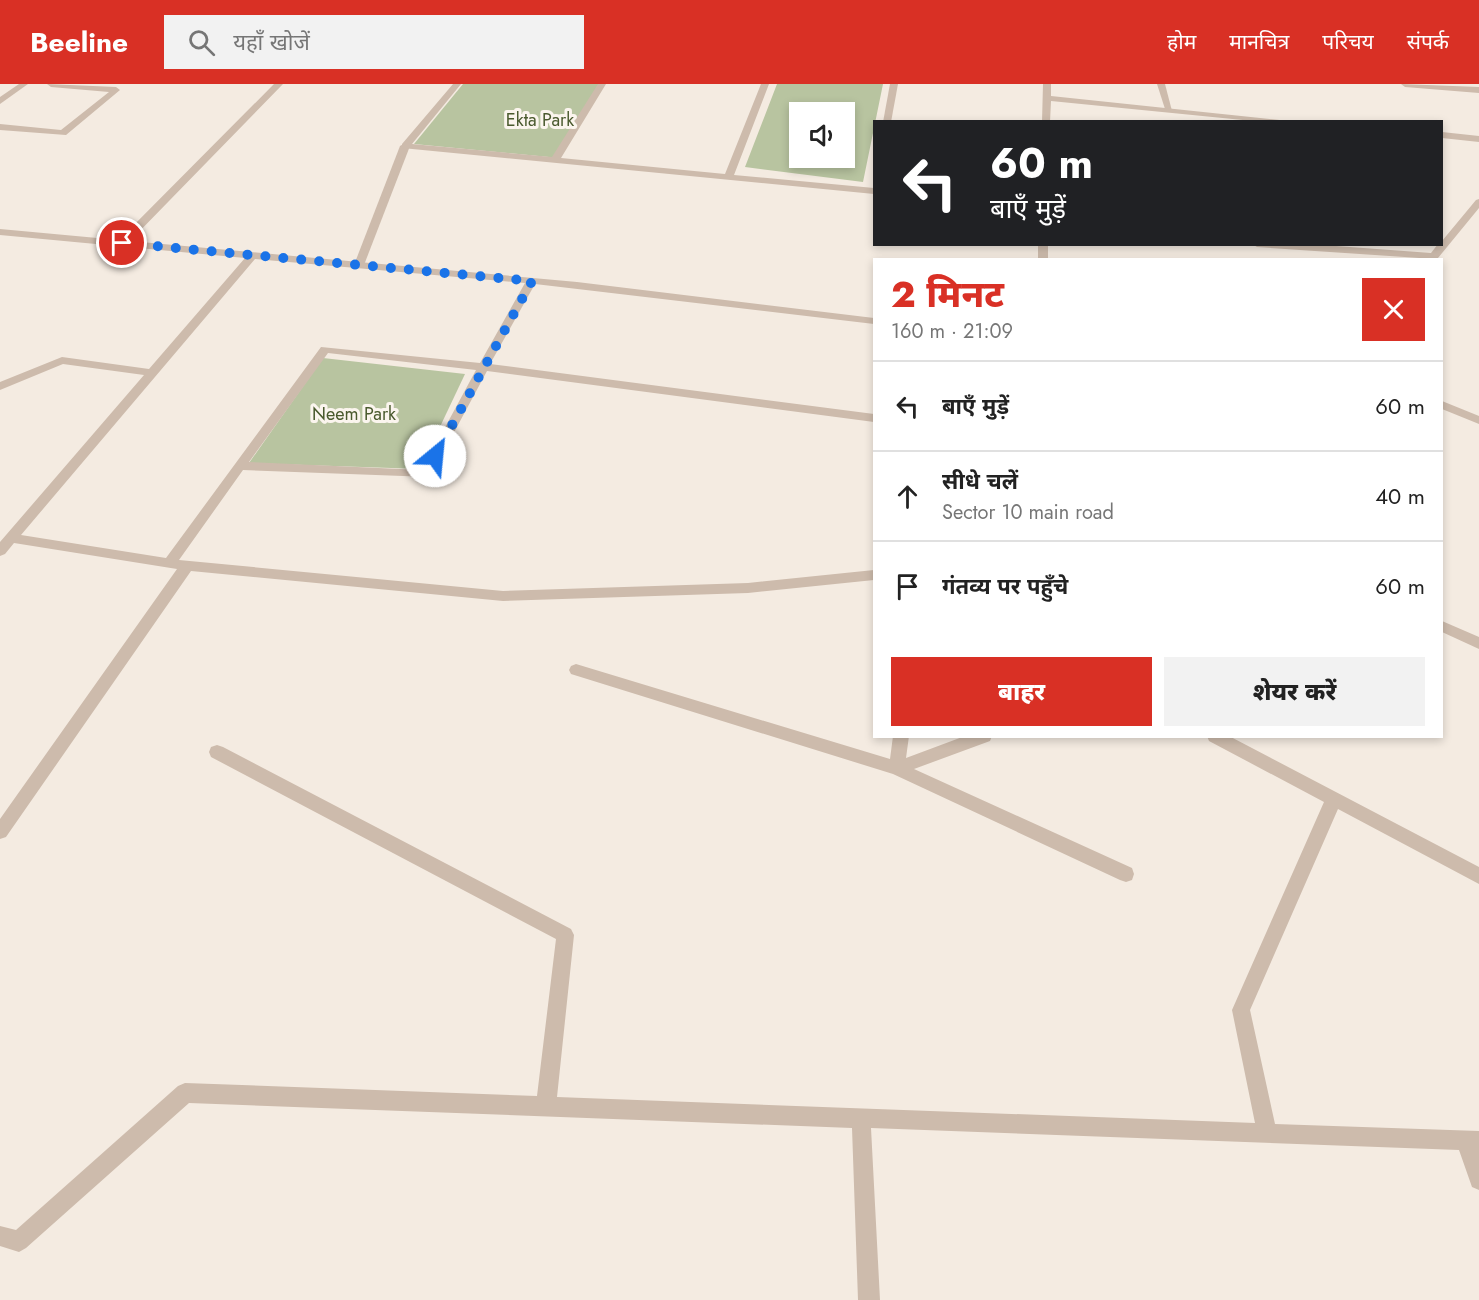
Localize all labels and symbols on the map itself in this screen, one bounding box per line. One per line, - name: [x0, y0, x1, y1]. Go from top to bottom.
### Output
- park label: Ekta Park: [506, 107, 574, 133]
- pin: [96, 217, 147, 268]
- park label: Neem Park: [312, 401, 396, 427]
- position arrow: [403, 424, 467, 488]

